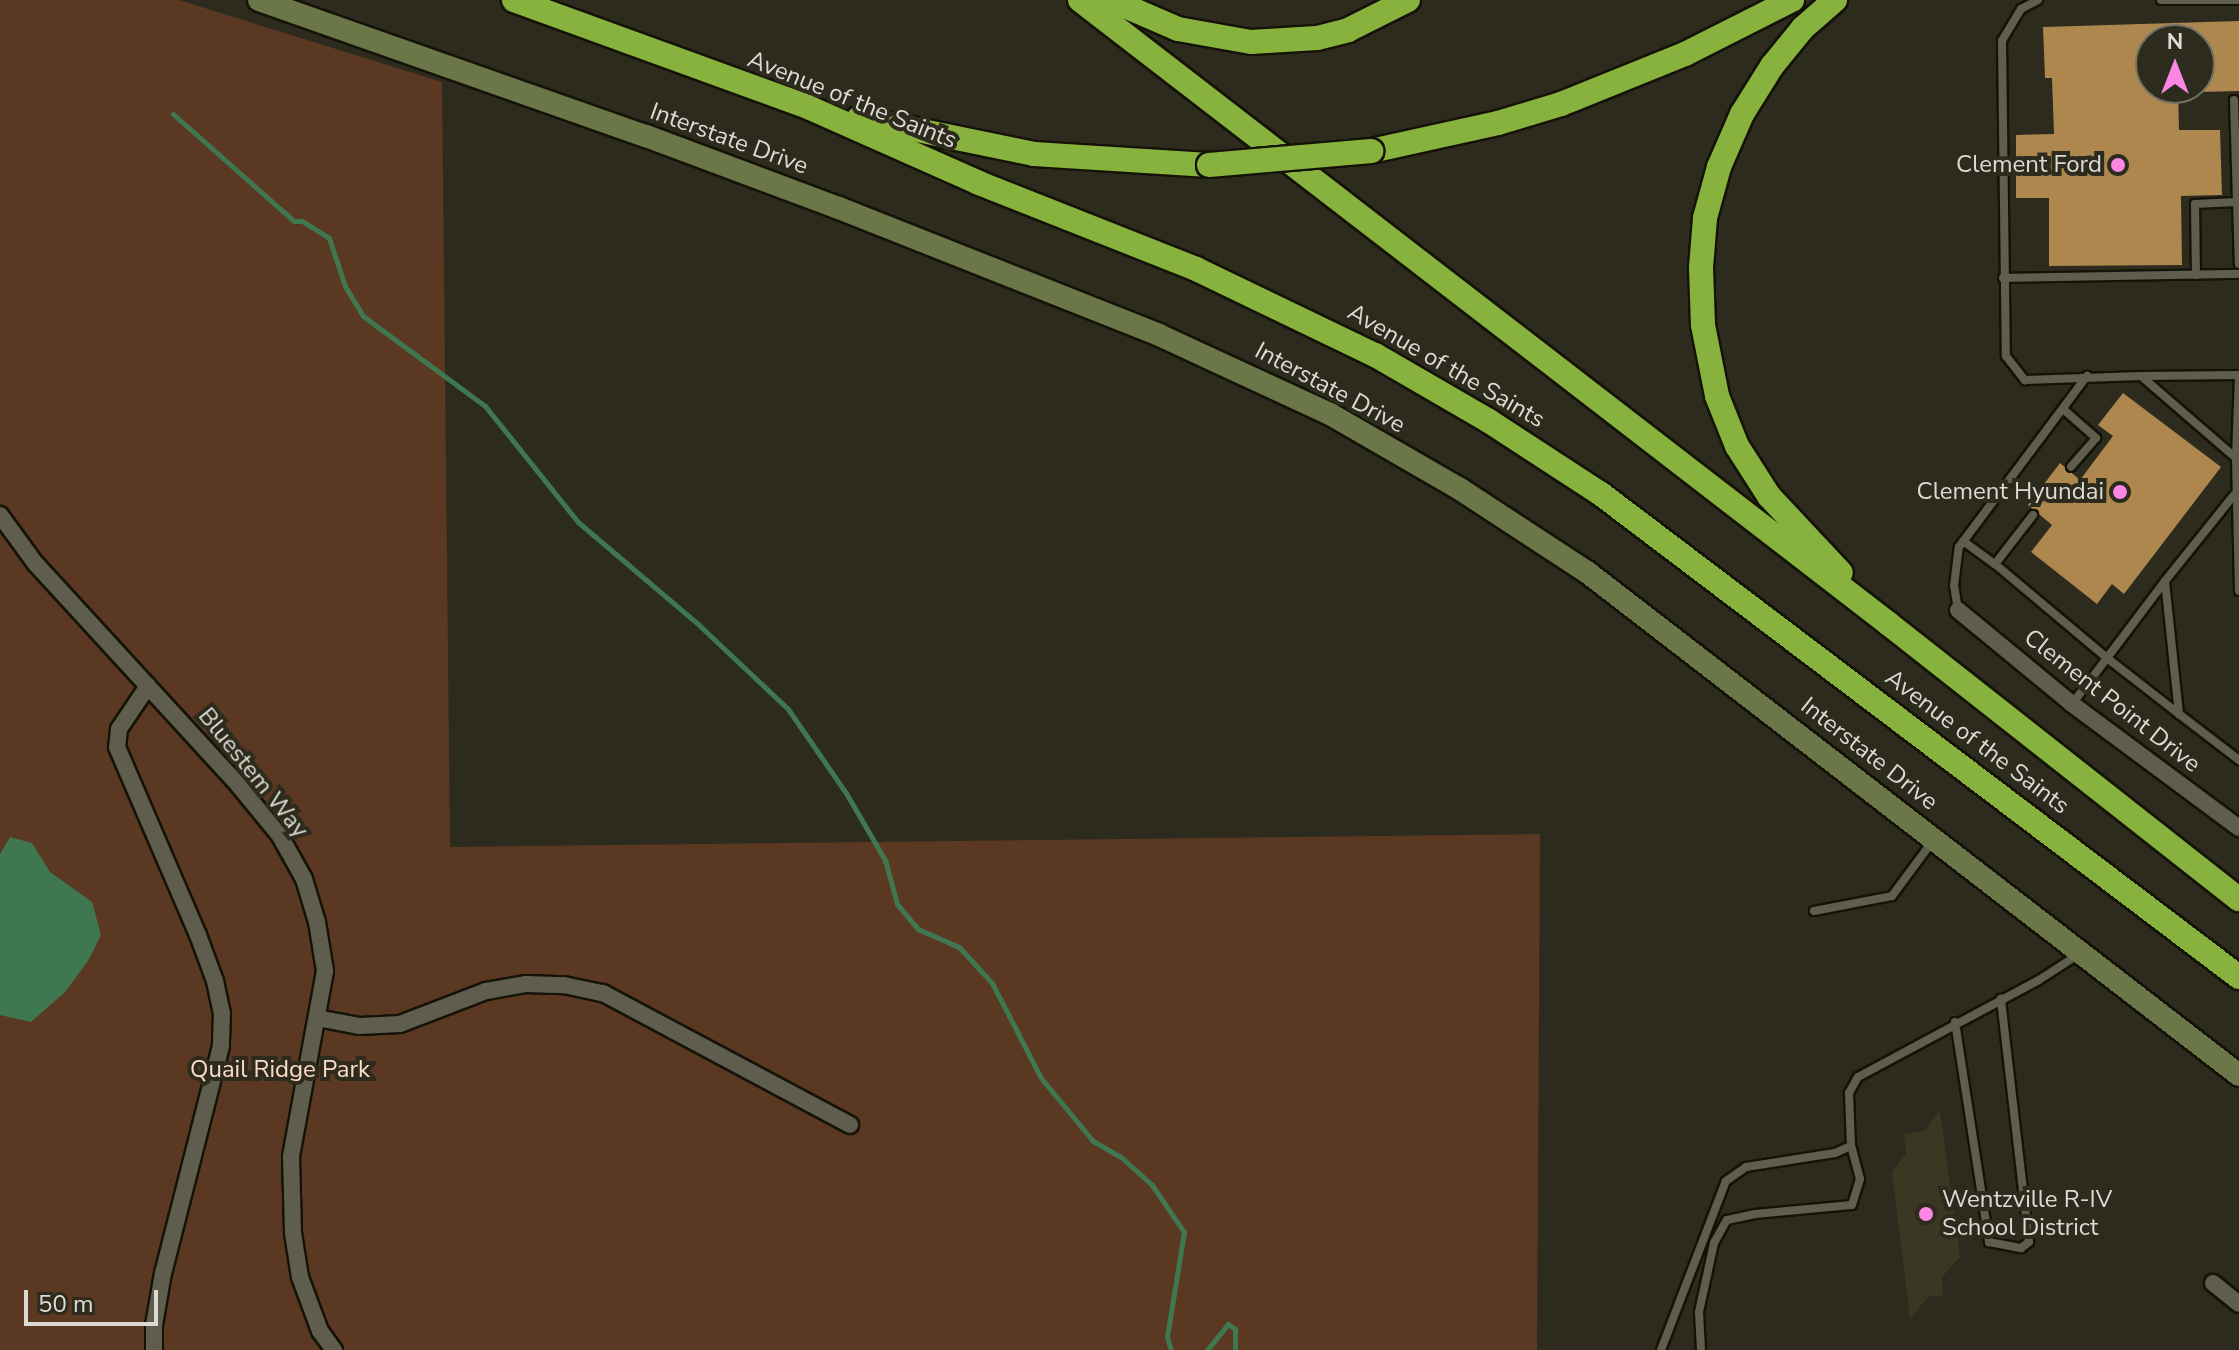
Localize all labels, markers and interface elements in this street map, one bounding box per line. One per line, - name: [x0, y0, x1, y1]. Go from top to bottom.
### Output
- north arrow: [2135, 24, 2215, 104]
- text: N: [2167, 27, 2183, 57]
- street label: Avenue of the Saints: [743, 45, 961, 155]
- street label: Interstate Drive: [646, 97, 812, 181]
- place label: Clement Ford: [1956, 151, 2102, 179]
- marker: Clement Ford: [2109, 156, 2127, 174]
- street label: Avenue of the Saints: [1342, 298, 1550, 434]
- street label: Interstate Drive: [1250, 336, 1410, 440]
- place label: Clement Hyundai: [1917, 478, 2104, 506]
- marker: Clement Hyundai: [2111, 483, 2129, 501]
- street label: Clement Point Drive: [2018, 623, 2206, 779]
- street label: Avenue of the Saints: [1879, 663, 2075, 821]
- street label: Interstate Drive: [1795, 692, 1943, 816]
- street label: Bluestem Way: [192, 702, 314, 844]
- park label: Quail Ridge Park: [190, 1056, 370, 1084]
- place label: Wentzville R-IV School District: [1942, 1186, 2112, 1242]
- marker: Wentzville R-IV School District: [1917, 1205, 1935, 1223]
- scale bar: [28, 1274, 162, 1324]
- text: 50 m: [38, 1288, 94, 1320]

